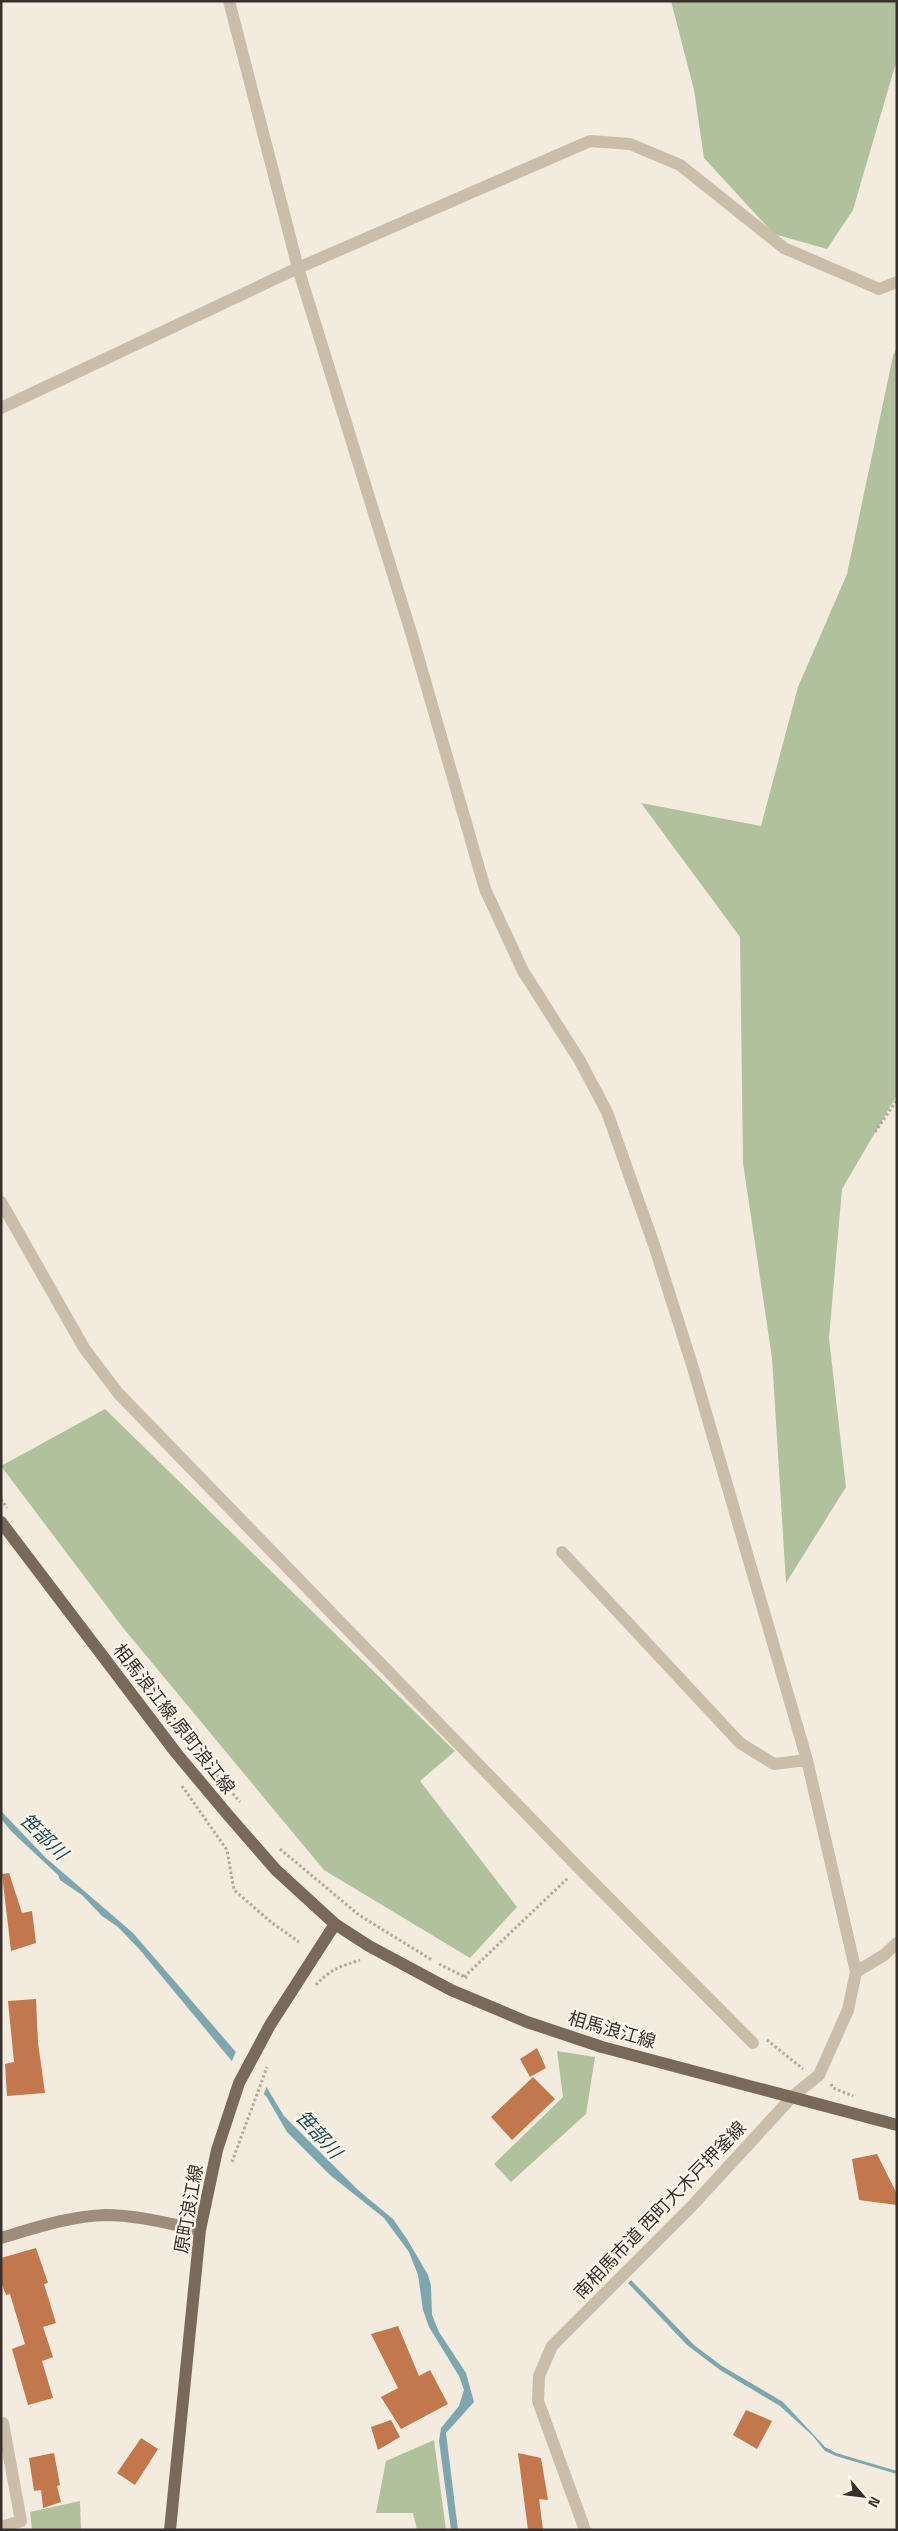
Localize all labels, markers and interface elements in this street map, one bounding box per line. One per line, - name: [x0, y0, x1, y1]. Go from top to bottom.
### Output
- street label: 相馬浪江線;原町浪江線: [107, 1638, 242, 1800]
- water label: 笹部川: [14, 1805, 76, 1867]
- street label: 相馬浪江線: [565, 2004, 659, 2055]
- water label: 笹部川: [290, 2103, 351, 2166]
- street label: 南相馬市道 西町大木戸押釜線: [567, 2115, 752, 2305]
- street label: 原町浪江線: [167, 2162, 210, 2256]
- north arrow: [838, 2471, 888, 2521]
- text: N: [863, 2493, 886, 2512]

